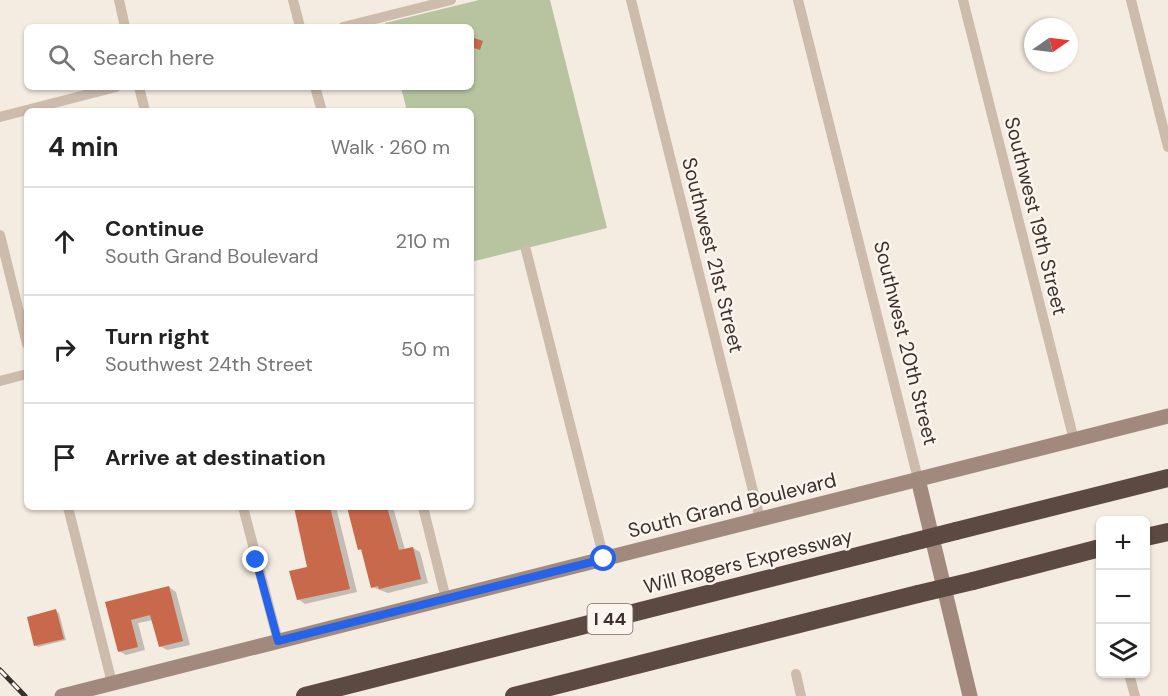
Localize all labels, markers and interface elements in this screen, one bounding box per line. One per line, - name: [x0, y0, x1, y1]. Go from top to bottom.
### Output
- north arrow: [1024, 18, 1078, 72]
- search box: [24, 24, 474, 90]
- icon: search: [45, 41, 78, 74]
- text: Search here: [93, 43, 214, 72]
- street label: Southwest 19th Street: [999, 114, 1073, 318]
- text: 4 min: [48, 130, 119, 164]
- text: Walk · 260 m: [331, 134, 450, 160]
- street label: Southwest 21st Street: [676, 155, 750, 356]
- text: Continue: [105, 214, 204, 243]
- icon: ahead: [48, 225, 81, 258]
- text: 210 m: [395, 228, 450, 254]
- street label: Southwest 20th Street: [868, 238, 944, 448]
- text: South Grand Boulevard: [105, 243, 319, 269]
- text: Turn right: [105, 322, 210, 351]
- icon: right: [48, 333, 81, 366]
- text: 50 m: [401, 336, 450, 362]
- text: Southwest 24th Street: [105, 351, 313, 377]
- icon: arrive: [48, 441, 81, 474]
- text: Arrive at destination: [105, 443, 326, 472]
- street label: South Grand Boulevard: [625, 467, 839, 543]
- map controls: [1096, 516, 1150, 678]
- button: +: [1096, 516, 1150, 570]
- street label: Will Rogers Expressway: [641, 522, 855, 600]
- route start: [590, 545, 616, 571]
- route end: [242, 546, 268, 572]
- button: −: [1096, 570, 1150, 624]
- road number: I 44: [588, 604, 632, 634]
- button: layers: [1096, 624, 1150, 678]

